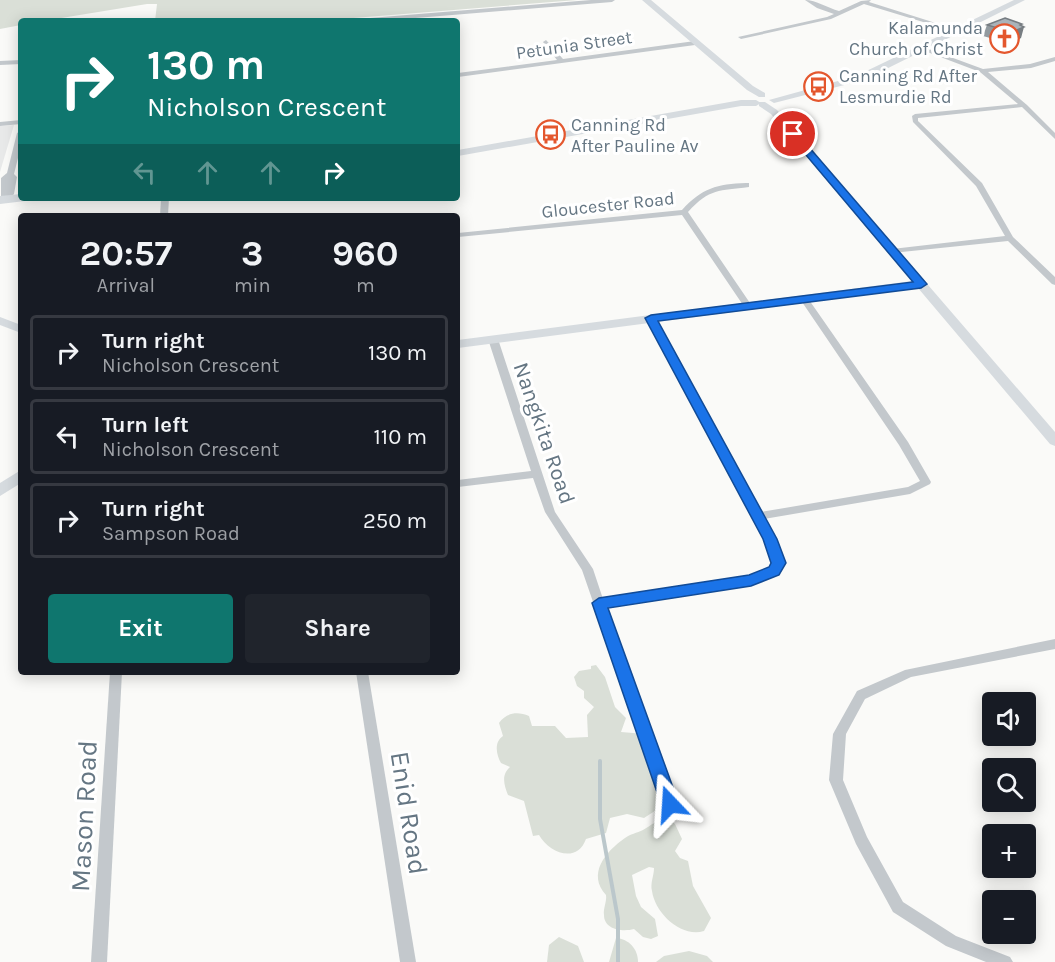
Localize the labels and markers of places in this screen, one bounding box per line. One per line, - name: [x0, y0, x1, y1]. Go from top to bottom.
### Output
- place label: Kalamunda Church of Christ: [849, 17, 983, 60]
- church icon: Kalamunda Church of Christ: [988, 22, 1020, 54]
- place label: Canning Rd After Lesmurdie Rd: [839, 65, 978, 108]
- bus stop icon: Canning Rd After Lesmurdie Rd: [802, 70, 834, 102]
- pin: [767, 108, 818, 159]
- place label: Canning Rd After Pauline Av: [571, 114, 699, 157]
- bus stop icon: Canning Rd After Pauline Av: [534, 119, 566, 151]

